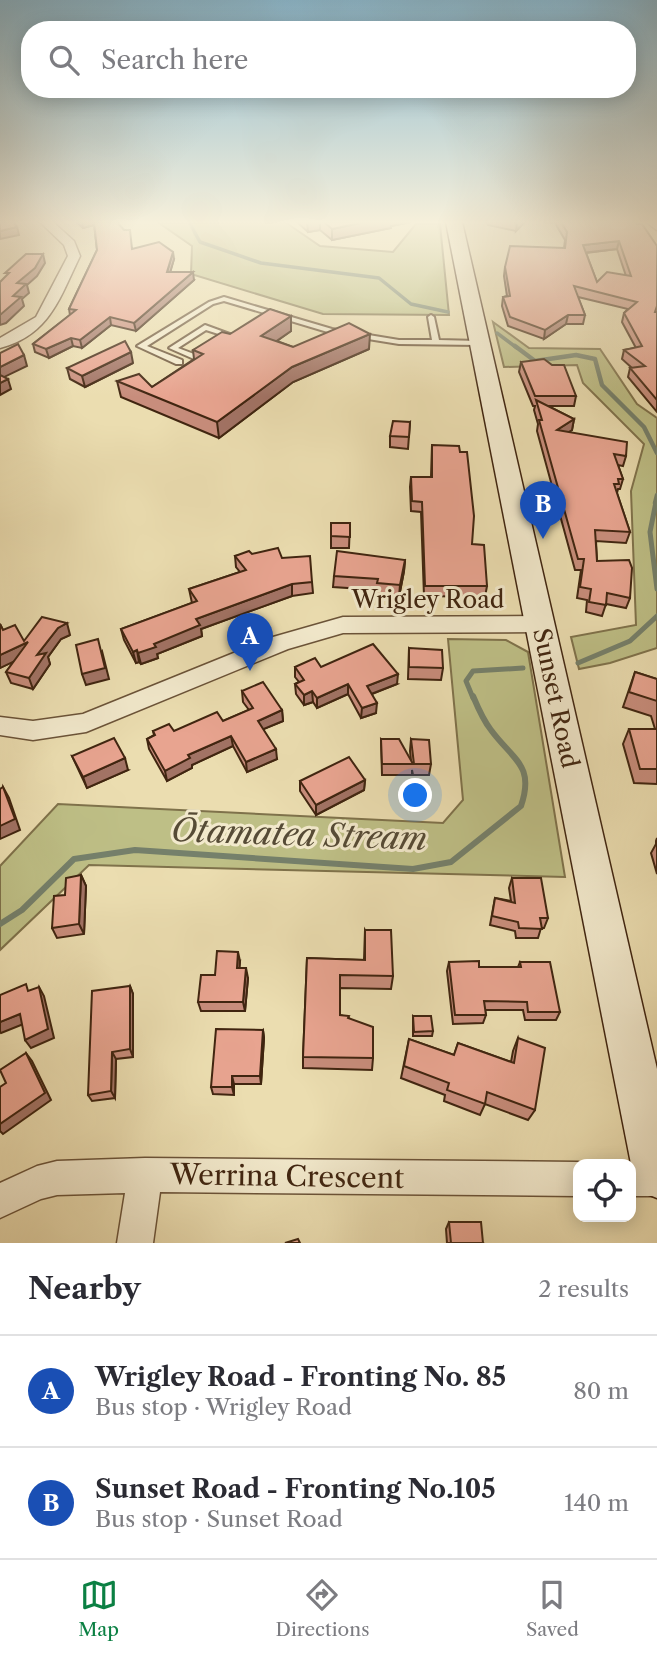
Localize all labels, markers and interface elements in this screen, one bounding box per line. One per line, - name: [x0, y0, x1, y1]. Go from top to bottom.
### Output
- search box: [21, 21, 636, 98]
- icon: search: [45, 41, 83, 79]
- text: Search here: [101, 44, 248, 76]
- pin: B: [520, 481, 566, 539]
- street label: Wrigley Road: [351, 585, 505, 614]
- pin: A: [227, 613, 273, 671]
- street label: Sunset Road: [527, 625, 585, 771]
- your location: [398, 778, 432, 812]
- water label: Ōtamatea Stream: [170, 810, 428, 858]
- street label: Werrina Crescent: [169, 1157, 404, 1195]
- map controls: [573, 1159, 636, 1222]
- button: locate: [573, 1159, 636, 1222]
- text: Nearby: [28, 1270, 141, 1307]
- text: 2 results: [538, 1275, 629, 1303]
- text: Wrigley Road - Fronting No. 85: [95, 1361, 506, 1393]
- text: A: [42, 1377, 60, 1405]
- text: 80 m: [573, 1377, 629, 1405]
- text: Bus stop · Wrigley Road: [95, 1393, 352, 1421]
- text: Sunset Road - Fronting No.105: [95, 1473, 496, 1505]
- text: B: [42, 1489, 60, 1517]
- text: 140 m: [564, 1489, 629, 1517]
- text: Bus stop · Sunset Road: [95, 1505, 343, 1533]
- tab: Map: [78, 1576, 119, 1641]
- tab: Directions: [276, 1576, 369, 1641]
- tab: Saved: [526, 1576, 579, 1641]

